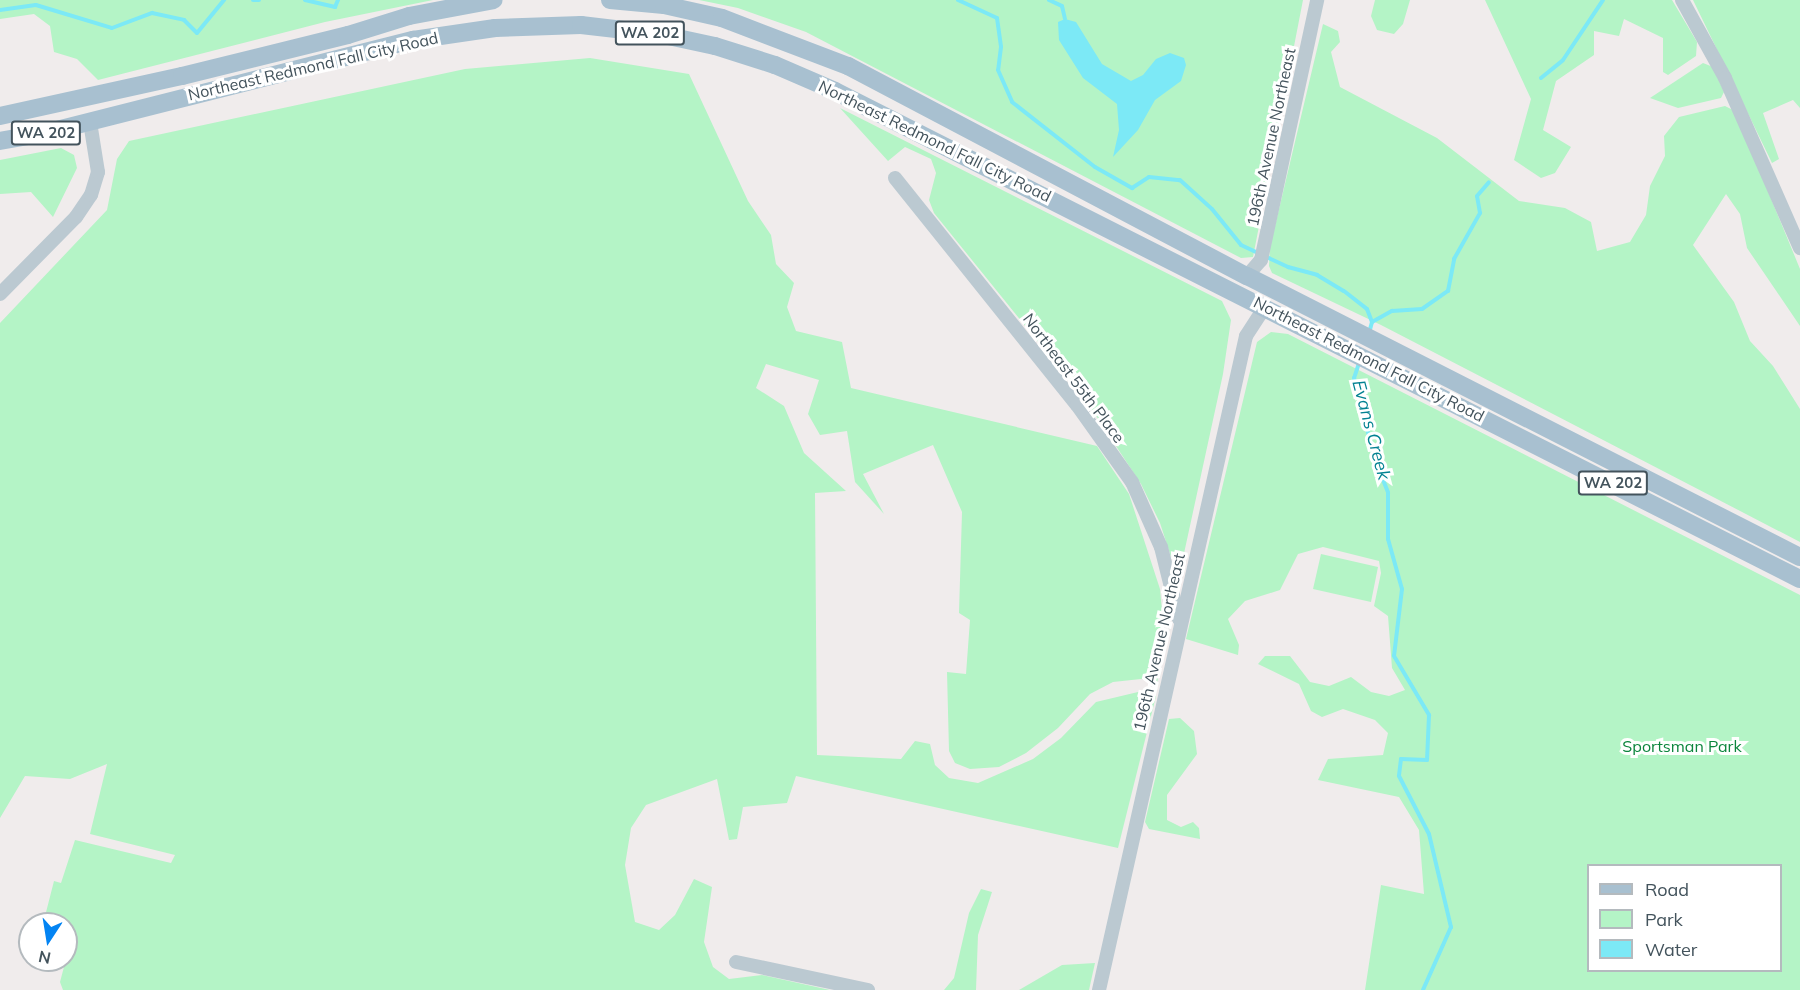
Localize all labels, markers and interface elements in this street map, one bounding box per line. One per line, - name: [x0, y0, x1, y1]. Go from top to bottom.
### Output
- road number: WA 202: [614, 21, 686, 45]
- street label: Northeast Redmond Fall City Road: [186, 28, 440, 104]
- street label: 196th Avenue Northeast: [1243, 46, 1299, 228]
- street label: Northeast Redmond Fall City Road: [816, 76, 1054, 206]
- road number: WA 202: [10, 121, 82, 145]
- street label: Northeast Redmond Fall City Road: [1251, 292, 1487, 426]
- street label: Northeast 55th Place: [1019, 310, 1129, 446]
- water label: Evans Creek: [1347, 378, 1395, 482]
- road number: WA 202: [1577, 471, 1649, 495]
- street label: 196th Avenue Northeast: [1129, 551, 1189, 733]
- park label: Sportsman Park: [1622, 736, 1742, 756]
- legend: [1587, 864, 1782, 972]
- text: Road: [1645, 878, 1689, 901]
- text: Park: [1645, 908, 1683, 931]
- north arrow: [18, 912, 78, 972]
- text: Water: [1645, 938, 1697, 961]
- text: N: [37, 947, 53, 969]

